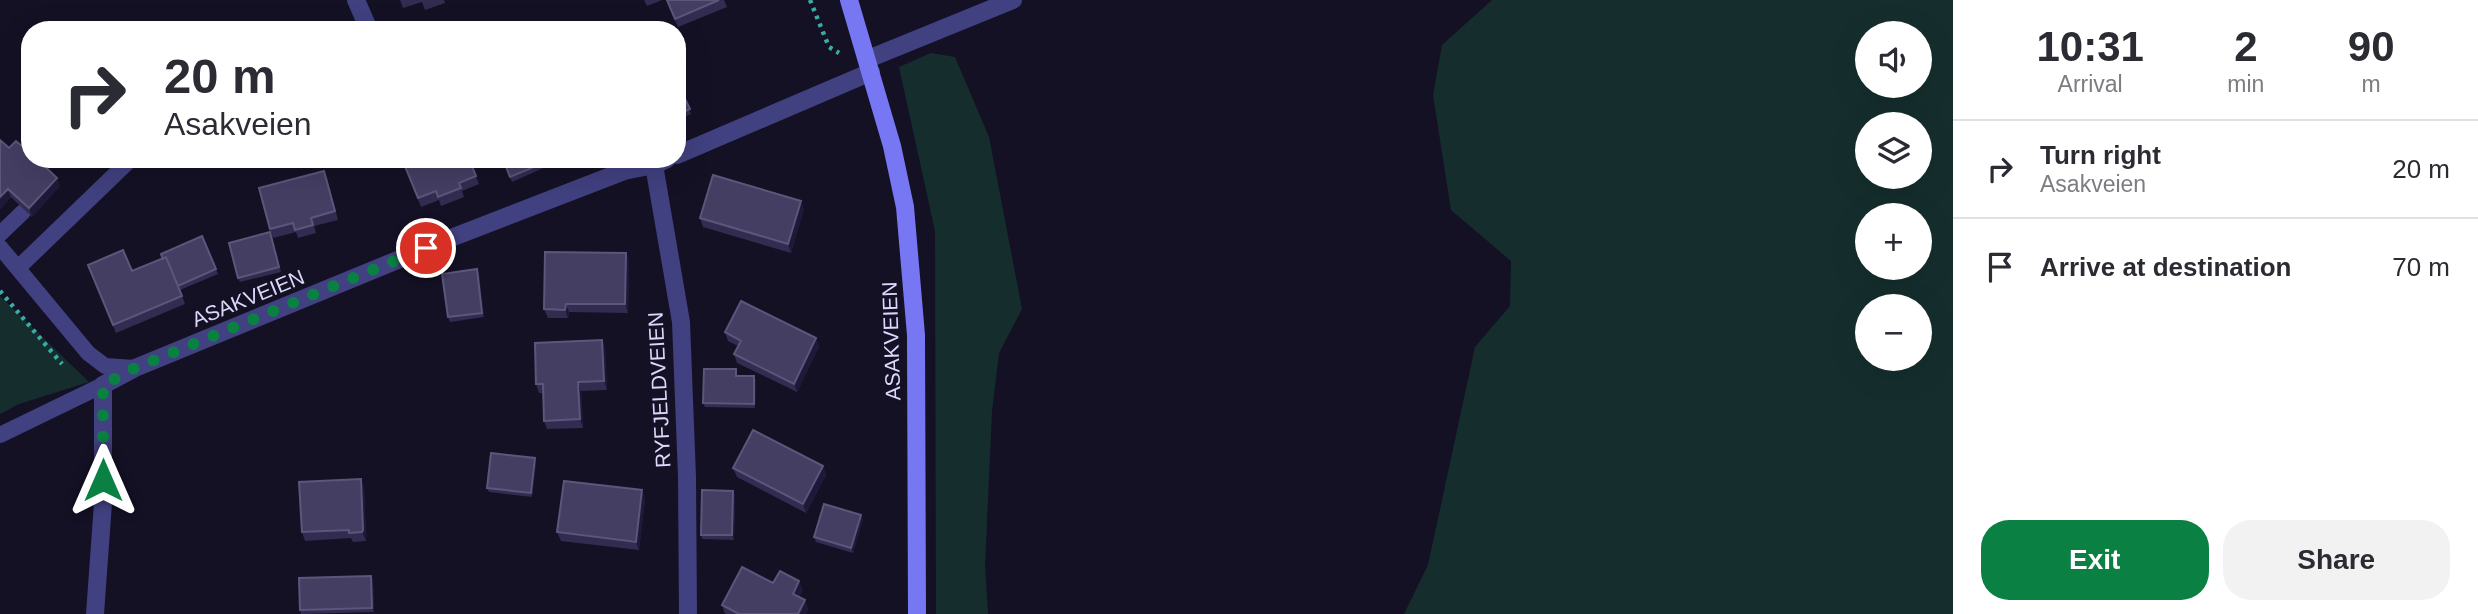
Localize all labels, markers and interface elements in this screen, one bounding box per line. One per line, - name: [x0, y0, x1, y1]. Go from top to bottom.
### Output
- map controls: [1855, 21, 1932, 371]
- button: sound: [1855, 21, 1932, 98]
- text: 10:31: [2036, 23, 2144, 70]
- text: 2: [2234, 23, 2258, 70]
- text: 90: [2348, 23, 2395, 70]
- icon: right: [49, 49, 140, 140]
- text: 20 m: [164, 49, 276, 103]
- text: Arrival: [2058, 71, 2123, 97]
- text: min: [2227, 71, 2264, 97]
- text: m: [2362, 71, 2381, 97]
- text: Asakveien: [164, 106, 312, 142]
- button: layers: [1855, 112, 1932, 189]
- text: Turn right: [2040, 140, 2161, 170]
- icon: right: [1981, 150, 2019, 188]
- text: 20 m: [2392, 154, 2450, 184]
- text: Asakveien: [2040, 171, 2146, 197]
- button: +: [1855, 203, 1932, 280]
- pin: [396, 218, 456, 278]
- icon: arrive: [407, 229, 445, 267]
- icon: arrive: [1981, 248, 2019, 286]
- text: Arrive at destination: [2040, 252, 2291, 282]
- text: 70 m: [2392, 252, 2450, 282]
- street label: ASAKVEIEN: [188, 265, 308, 331]
- street label: ASAKVEIEN: [877, 281, 905, 401]
- button: −: [1855, 294, 1932, 371]
- street label: RYFJELDVEIEN: [643, 312, 675, 468]
- position arrow: [66, 443, 140, 517]
- button: Exit: [1981, 520, 2209, 600]
- button: Share: [2223, 520, 2450, 600]

